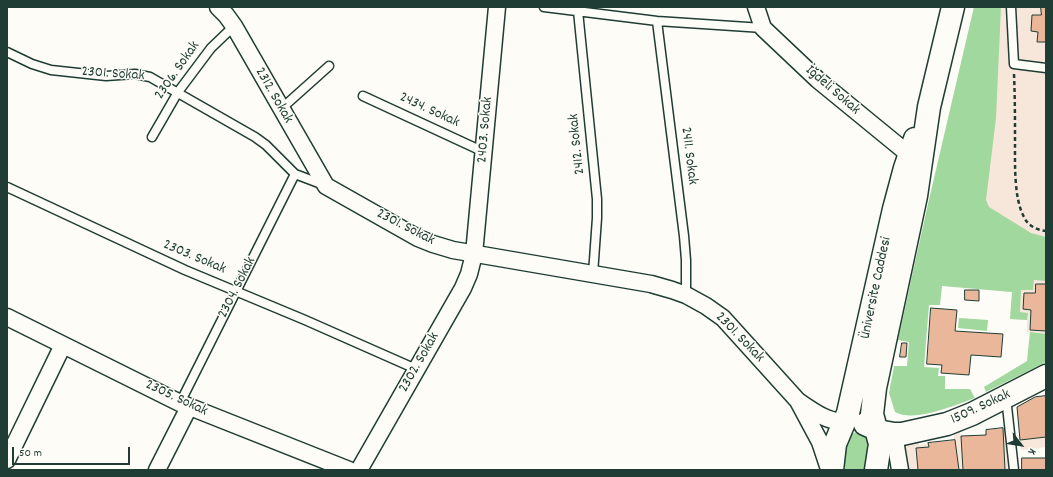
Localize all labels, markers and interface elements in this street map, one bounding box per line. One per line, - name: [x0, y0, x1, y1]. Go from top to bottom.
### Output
- street label: 2306. Sokak: [151, 38, 205, 104]
- street label: İğdeli Sokak: [801, 62, 863, 120]
- street label: 2301. Sokak: [81, 64, 145, 86]
- street label: 2312. Sokak: [250, 65, 296, 127]
- street label: 2434. Sokak: [396, 89, 462, 133]
- street label: 2403. Sokak: [474, 96, 498, 164]
- street label: 2412. Sokak: [566, 113, 590, 175]
- street label: 2411. Sokak: [676, 126, 700, 186]
- street label: 2301. Sokak: [373, 206, 437, 250]
- street label: Üniversite Caddesi: [857, 235, 897, 341]
- street label: 2303. Sokak: [160, 237, 228, 279]
- street label: 2304. Sokak: [215, 254, 261, 322]
- street label: 2301. Sokak: [711, 309, 767, 367]
- street label: 2302. Sokak: [396, 330, 444, 396]
- street label: 2305. Sokak: [142, 377, 210, 421]
- street label: 1509. Sokak: [948, 386, 1014, 430]
- north arrow: [1001, 425, 1041, 465]
- scale bar: [14, 439, 132, 465]
- text: 50 m: [19, 445, 42, 462]
- text: K: [1023, 445, 1039, 457]

